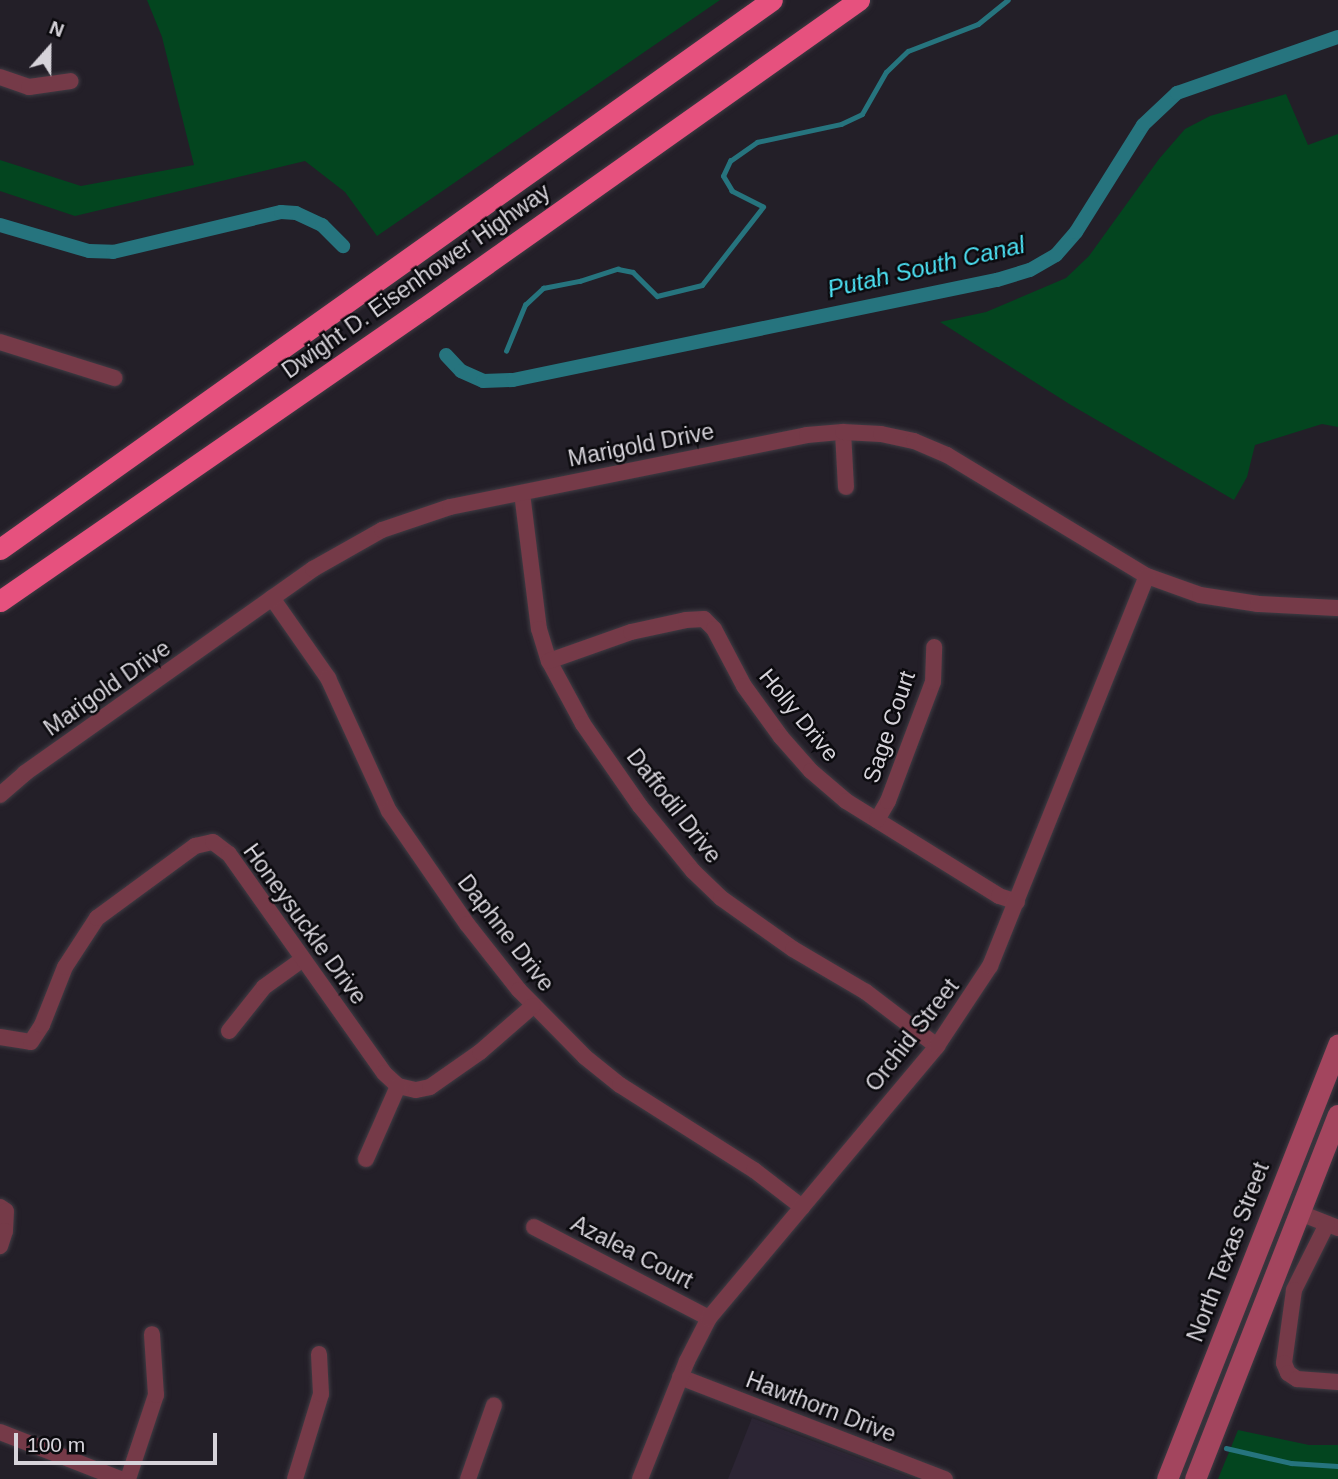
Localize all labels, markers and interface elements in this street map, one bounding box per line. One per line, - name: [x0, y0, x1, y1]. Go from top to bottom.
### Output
- north arrow: [14, 14, 84, 84]
- text: N: [47, 17, 67, 41]
- street label: Dwight D. Eisenhower Highway: [277, 178, 555, 384]
- water label: Putah South Canal: [825, 230, 1027, 304]
- street label: Marigold Drive: [566, 417, 716, 473]
- street label: Marigold Drive: [38, 634, 176, 742]
- street label: Holly Drive: [753, 663, 845, 767]
- street label: Sage Court: [857, 668, 921, 786]
- street label: Daffodil Drive: [621, 743, 727, 869]
- street label: Honeysuckle Drive: [237, 838, 373, 1010]
- street label: Daphne Drive: [452, 869, 560, 997]
- street label: Orchid Street: [859, 973, 965, 1097]
- street label: North Texas Street: [1181, 1158, 1275, 1346]
- street label: Azalea Court: [567, 1210, 697, 1294]
- street label: Hawthorn Drive: [742, 1366, 900, 1448]
- scale bar: [18, 1420, 220, 1464]
- text: 100 m: [27, 1433, 85, 1456]

